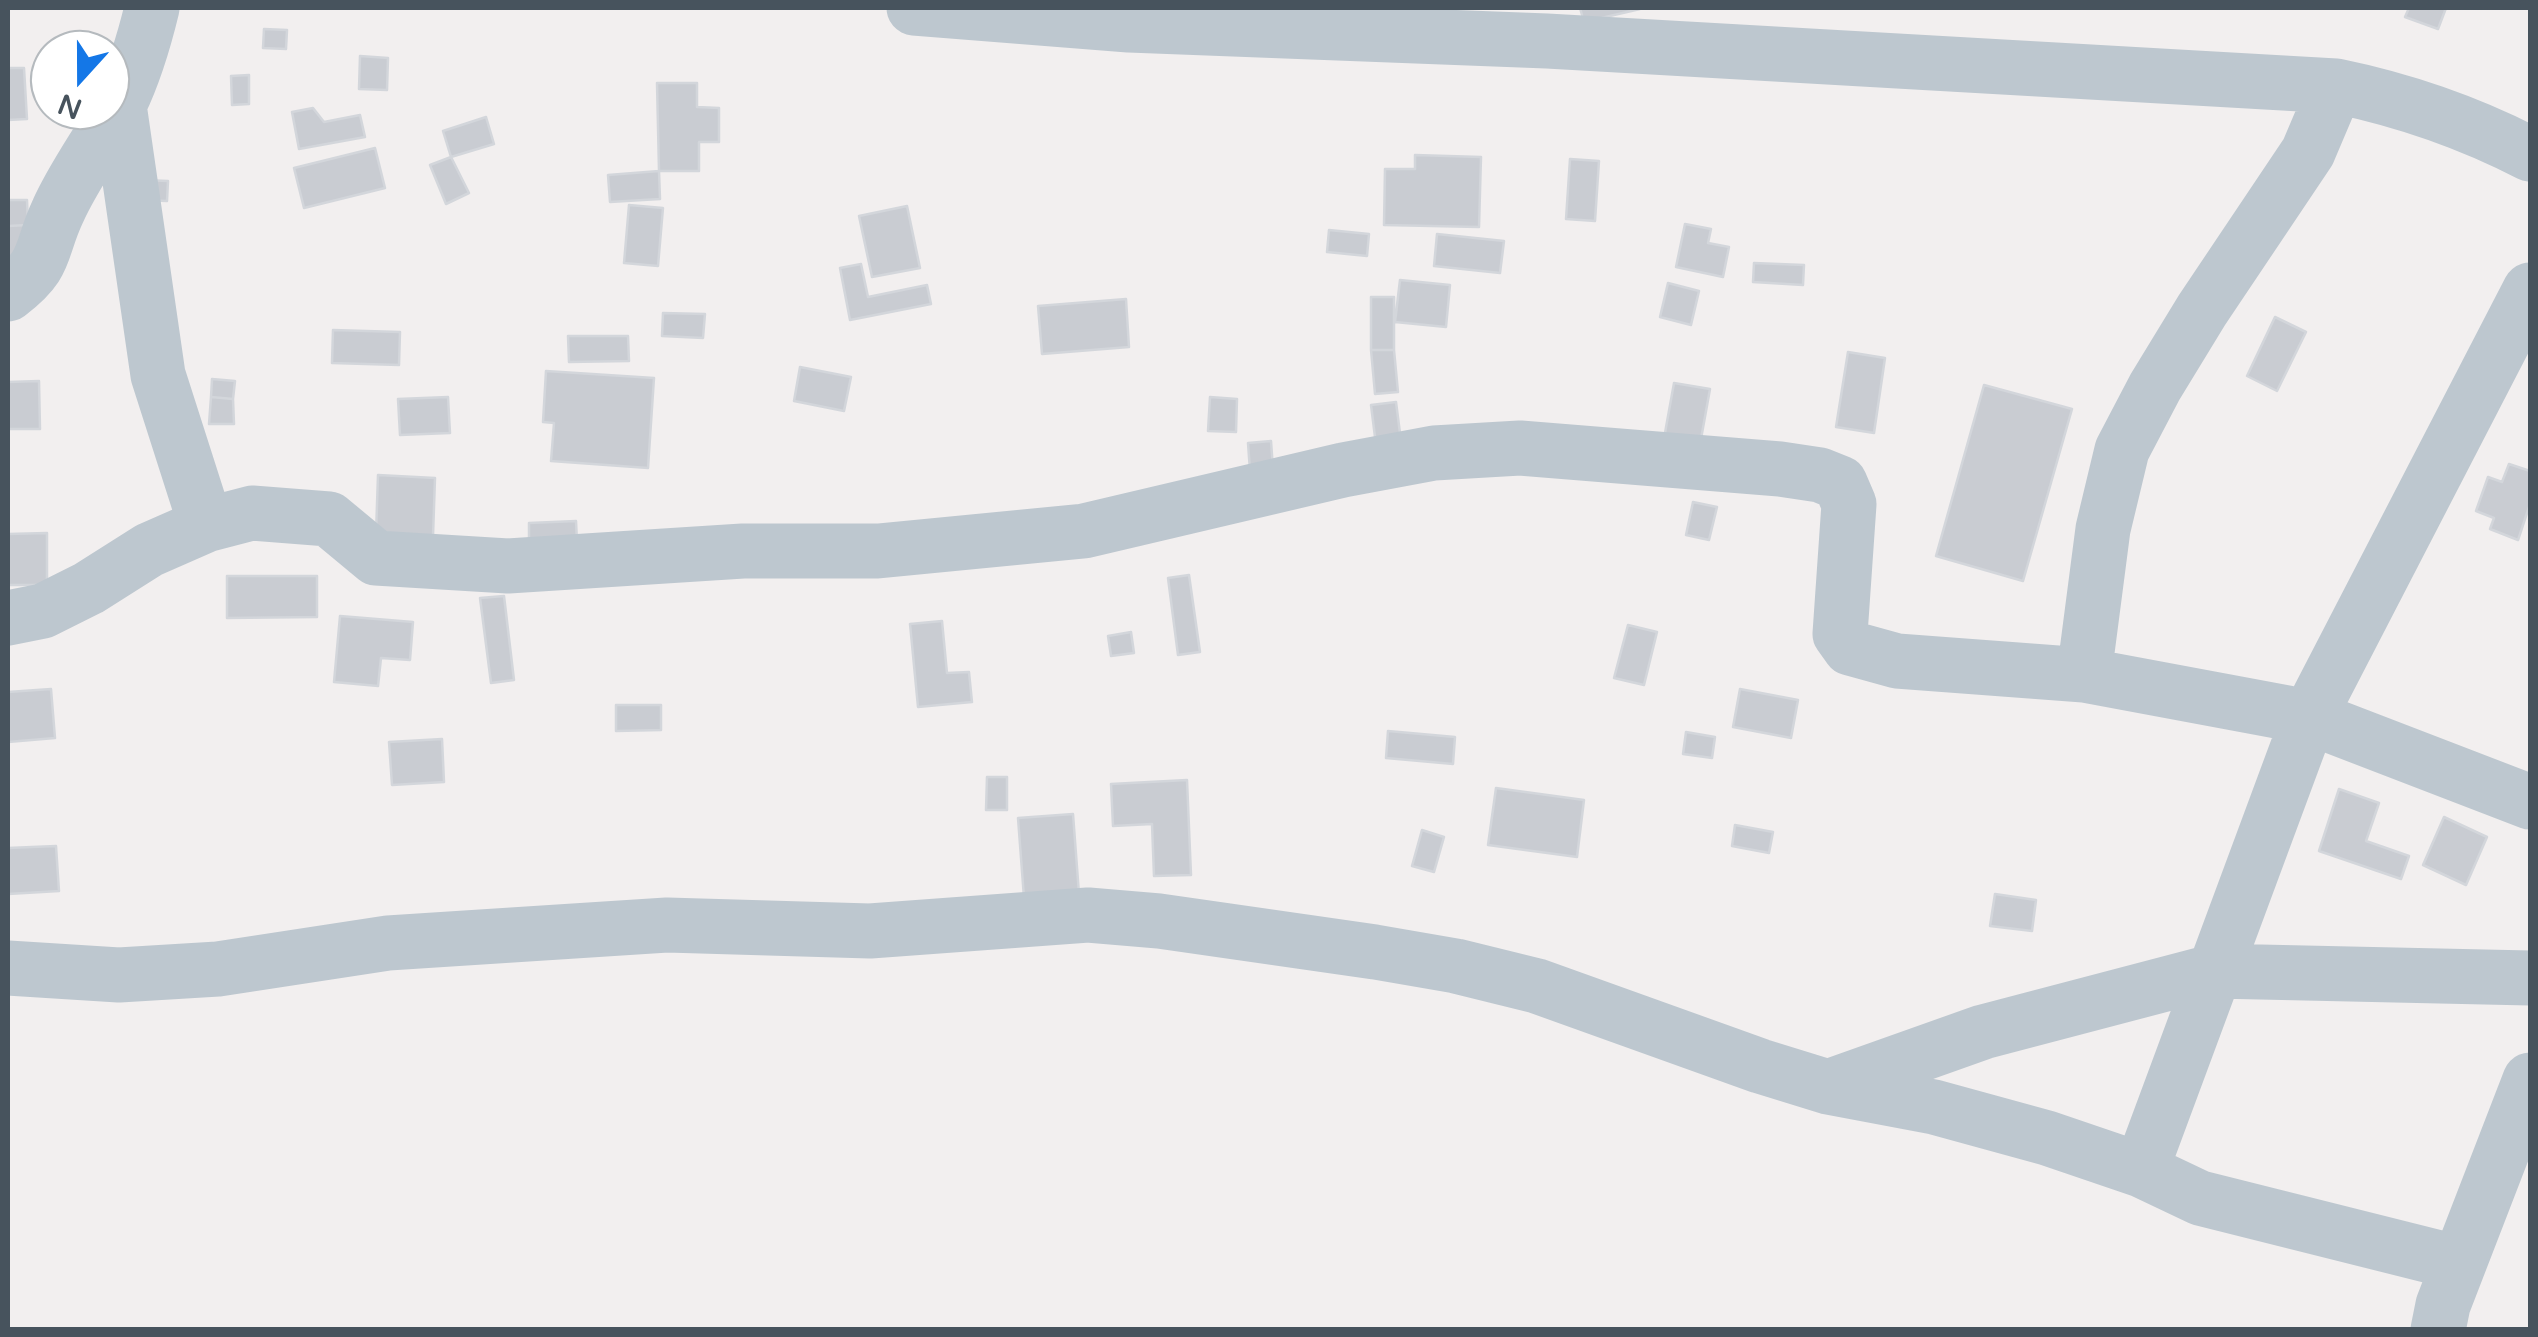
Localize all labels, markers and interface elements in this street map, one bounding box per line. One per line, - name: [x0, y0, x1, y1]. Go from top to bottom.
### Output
- north arrow: [30, 30, 130, 130]
- text: N: [53, 86, 87, 126]

